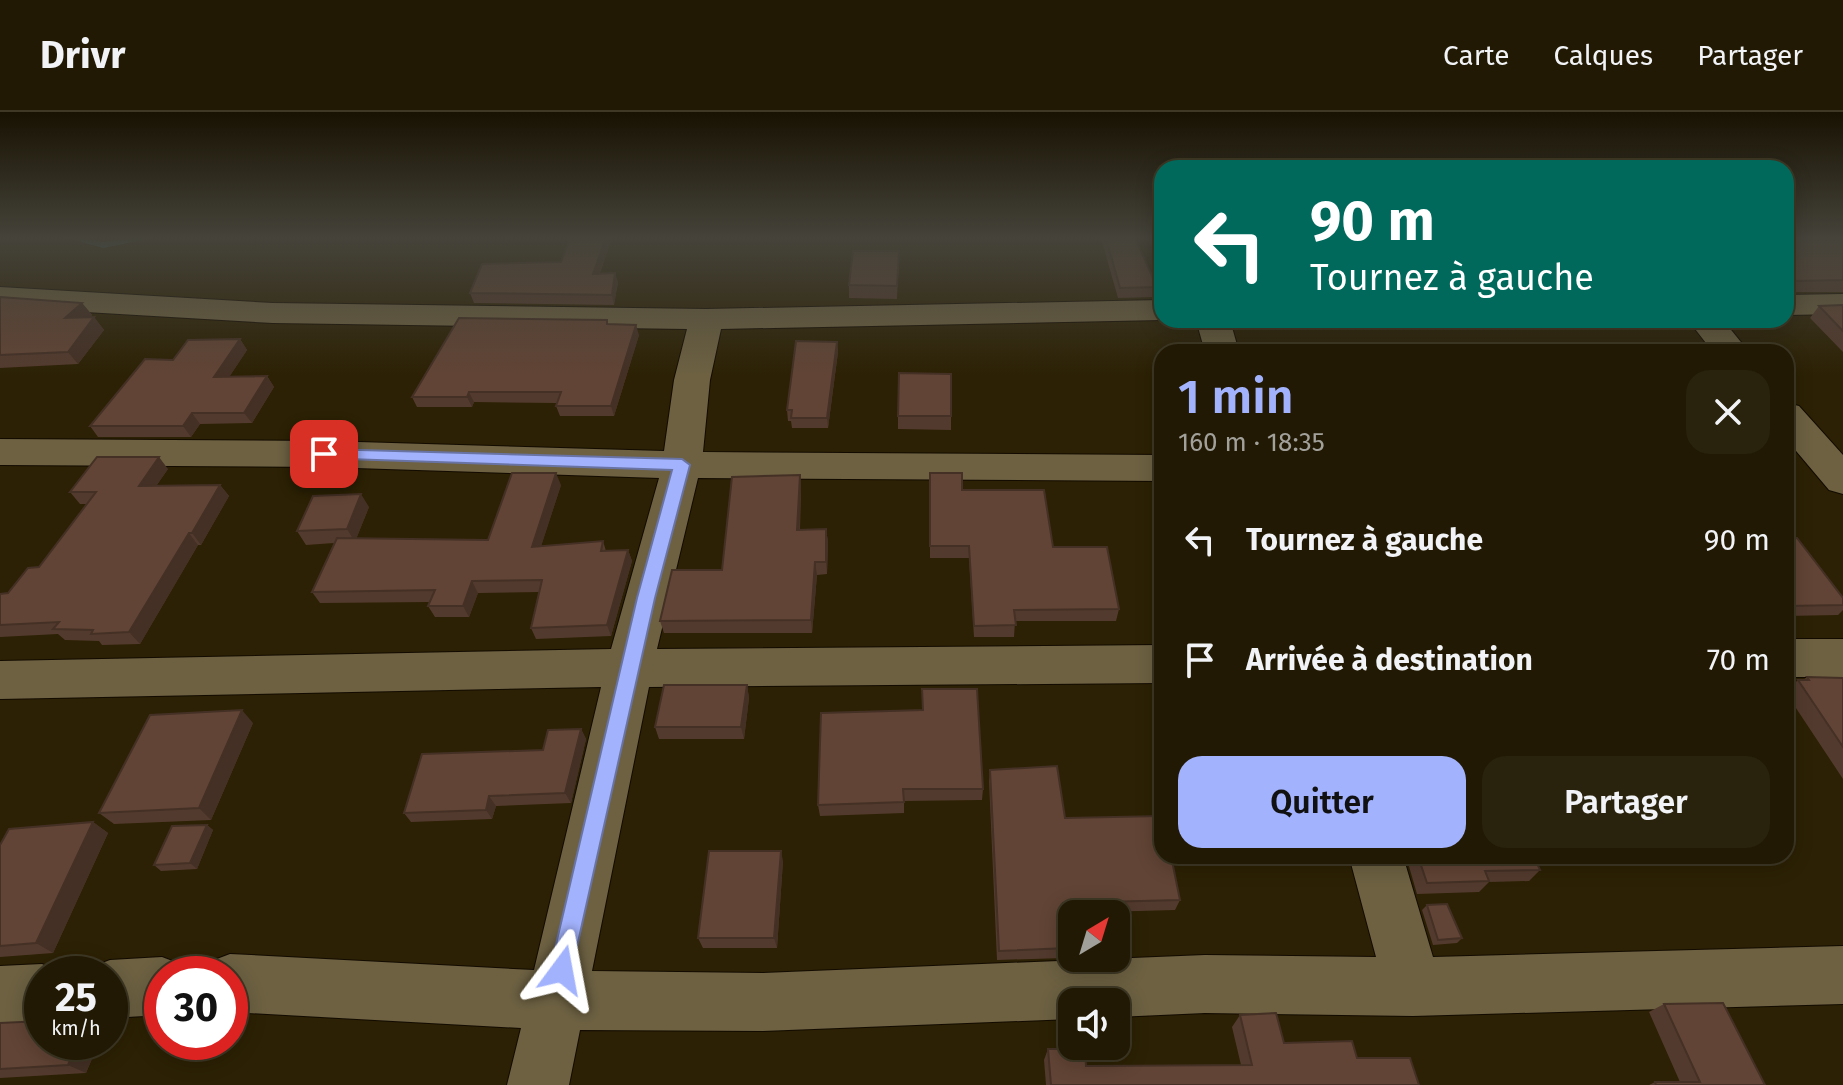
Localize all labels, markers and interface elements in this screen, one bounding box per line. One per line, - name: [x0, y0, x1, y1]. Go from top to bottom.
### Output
- text: Drivr: [40, 32, 125, 78]
- text: Carte: [1443, 39, 1509, 72]
- text: Calques: [1553, 39, 1653, 72]
- text: Partager: [1697, 39, 1803, 72]
- text: 90 m: [1310, 188, 1435, 255]
- icon: left: [1178, 192, 1282, 296]
- text: Tournez à gauche: [1310, 256, 1594, 300]
- text: 1 min: [1178, 368, 1294, 426]
- button: close: [1686, 370, 1770, 454]
- pin: [290, 420, 358, 488]
- text: 160 m · 18:35: [1178, 427, 1325, 458]
- icon: arrive: [302, 432, 346, 476]
- icon: left: [1178, 518, 1222, 562]
- text: Tournez à gauche: [1246, 522, 1483, 558]
- text: 90 m: [1704, 522, 1770, 558]
- icon: arrive: [1178, 638, 1222, 682]
- text: Arrivée à destination: [1246, 642, 1533, 678]
- text: 70 m: [1707, 642, 1770, 678]
- button: Quitter: [1178, 756, 1466, 848]
- button: Partager: [1482, 756, 1770, 848]
- north arrow: [1058, 900, 1130, 972]
- map controls: [1058, 900, 1130, 1060]
- position arrow: [520, 928, 604, 1012]
- speed limit sign: 30: [144, 956, 248, 1060]
- text: 25: [55, 974, 97, 1022]
- button: sound: [1058, 988, 1130, 1060]
- text: km/h: [51, 1016, 101, 1040]

